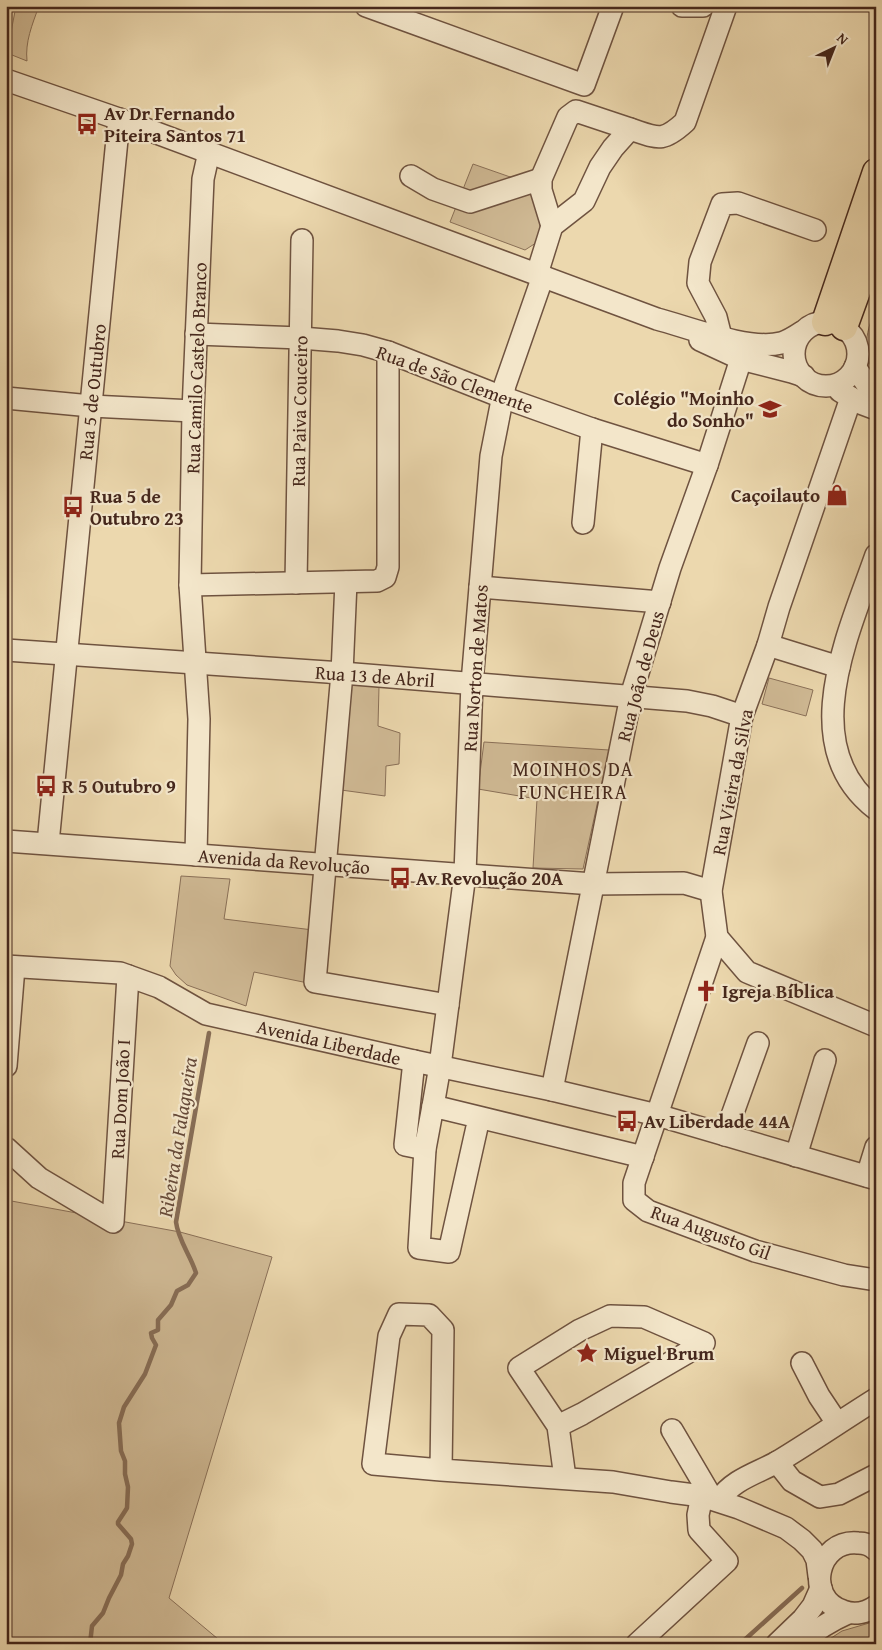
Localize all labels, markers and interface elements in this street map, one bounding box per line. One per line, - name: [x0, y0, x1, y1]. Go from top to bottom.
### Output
- north arrow: [810, 22, 860, 72]
- text: N: [833, 28, 854, 49]
- place label: Av Dr Fernando Piteira Santos 71: [104, 99, 246, 149]
- bus stop icon: Av Dr Fernando Piteira Santos 71: [74, 111, 100, 137]
- street label: Rua Camilo Castelo Branco: [178, 262, 214, 474]
- street label: Rua 5 de Outubro: [71, 322, 113, 462]
- street label: Rua Paiva Couceiro: [284, 335, 314, 487]
- street label: Rua de São Clemente: [373, 338, 537, 420]
- place label: Colégio "Moinho do Sonho": [614, 384, 754, 434]
- school or university icon: Colégio "Moinho do Sonho": [757, 396, 783, 422]
- place label: Caçoilauto: [731, 481, 820, 509]
- place label: Rua 5 de Outubro 23: [90, 482, 184, 532]
- shop icon: Caçoilauto: [824, 482, 850, 508]
- bus stop icon: Rua 5 de Outubro 23: [60, 494, 86, 520]
- street label: Rua Norton de Matos: [455, 584, 495, 752]
- street label: Rua João de Deus: [609, 607, 671, 745]
- street label: Rua 13 de Abril: [314, 658, 436, 694]
- street label: Rua Vieira da Silva: [704, 706, 760, 858]
- district label: MOINHOS DA FUNCHEIRA: [512, 754, 634, 806]
- place label: R 5 Outubro 9: [62, 772, 176, 800]
- bus stop icon: R 5 Outubro 9: [33, 773, 59, 799]
- street label: Avenida da Revolução: [197, 841, 371, 881]
- place label: Av Revolução 20A: [416, 864, 563, 892]
- bus stop icon: Av Revolução 20A: [387, 865, 413, 891]
- place label: Igreja Bíblica: [722, 977, 834, 1005]
- church icon: Igreja Bíblica: [693, 978, 719, 1004]
- street label: Avenida Liberdade: [254, 1012, 404, 1072]
- street label: Rua Dom João I: [103, 1038, 137, 1160]
- water label: Ribeira da Falagueira: [150, 1054, 204, 1220]
- place label: Av Liberdade 44A: [644, 1107, 790, 1135]
- bus stop icon: Av Liberdade 44A: [614, 1108, 640, 1134]
- street label: Rua Augusto Gil: [647, 1197, 775, 1267]
- place label: Miguel Brum: [604, 1339, 715, 1367]
- place icon: Miguel Brum: [574, 1340, 600, 1366]

